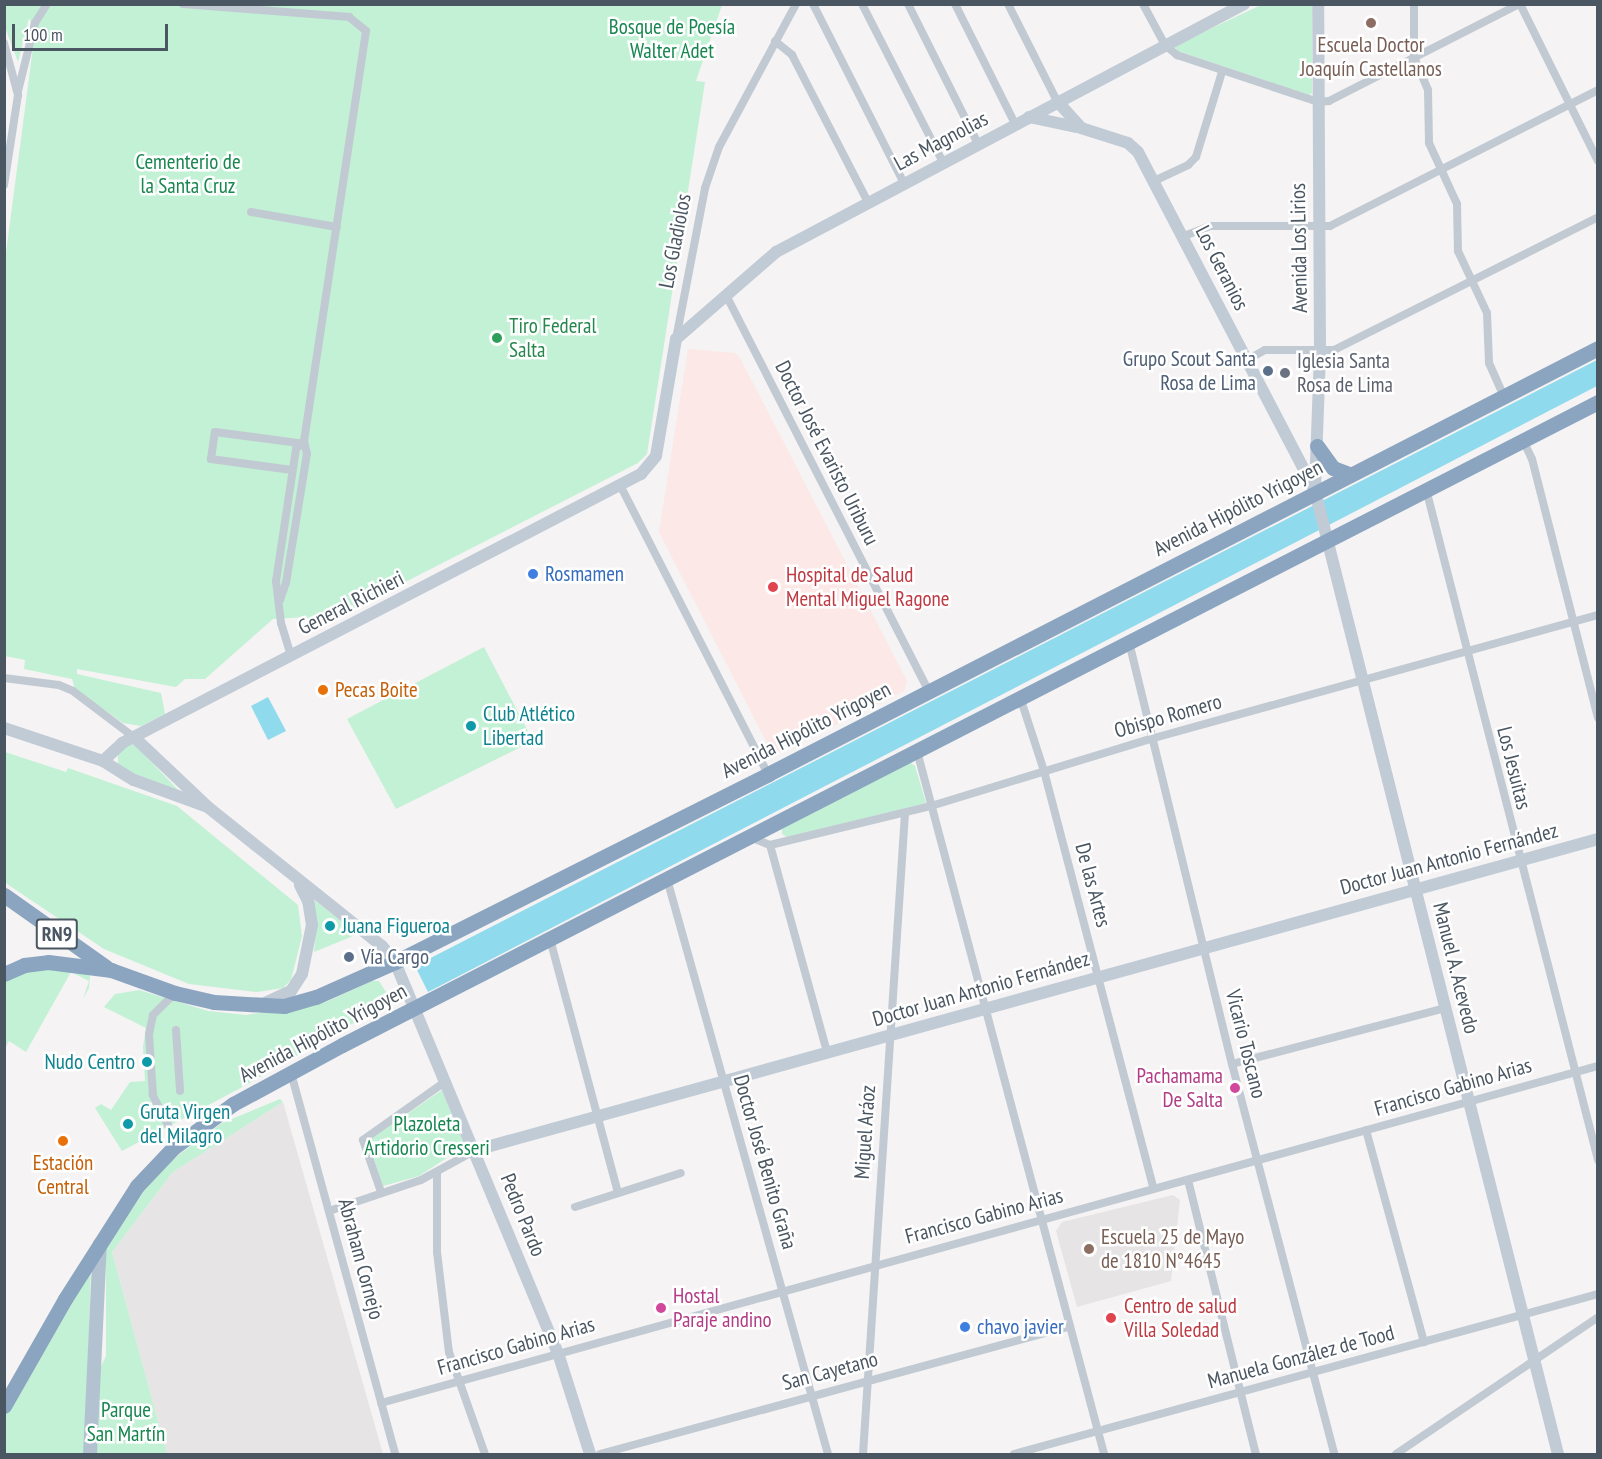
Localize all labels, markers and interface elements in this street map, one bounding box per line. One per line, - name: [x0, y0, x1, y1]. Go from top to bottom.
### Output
- scale bar: [15, 12, 171, 50]
- park label: Bosque de Poesía Walter Adet: [609, 14, 735, 64]
- marker: Escuela Doctor Joaquín Castellanos: [1364, 16, 1378, 30]
- text: 100 m: [23, 23, 63, 46]
- place label: Escuela Doctor Joaquín Castellanos: [1300, 32, 1442, 82]
- street label: Las Magnolias: [890, 106, 992, 176]
- park label: Cementerio de la Santa Cruz: [135, 149, 241, 199]
- street label: Avenida Los Lirios: [1285, 183, 1313, 313]
- street label: Los Gladiolos: [653, 192, 697, 290]
- street label: Los Geranios: [1190, 222, 1254, 314]
- place label: Tiro Federal Salta: [509, 313, 596, 363]
- marker: Tiro Federal Salta: [490, 331, 504, 345]
- place label: Grupo Scout Santa Rosa de Lima: [1123, 346, 1256, 396]
- place label: Iglesia Santa Rosa de Lima: [1297, 348, 1393, 398]
- street label: Doctor José Evaristo Uriburu: [770, 357, 884, 549]
- marker: Grupo Scout Santa Rosa de Lima: [1261, 364, 1275, 378]
- marker: Iglesia Santa Rosa de Lima: [1278, 366, 1292, 380]
- street label: Avenida Hipólito Yrigoyen: [1149, 454, 1327, 562]
- place label: Rosmamen: [545, 561, 624, 587]
- place label: Hospital de Salud Mental Miguel Ragone: [786, 562, 949, 612]
- street label: General Richieri: [294, 566, 408, 640]
- marker: Rosmamen: [526, 567, 540, 581]
- marker: Hospital de Salud Mental Miguel Ragone: [764, 578, 782, 596]
- street label: Avenida Hipólito Yrigoyen: [717, 676, 895, 784]
- place label: Pecas Boite: [335, 677, 418, 703]
- marker: Pecas Boite: [316, 683, 330, 697]
- street label: Obispo Romero: [1111, 689, 1225, 743]
- place label: Club Atlético Libertad: [483, 701, 576, 751]
- marker: Club Atlético Libertad: [464, 719, 478, 733]
- street label: Los Jesuitas: [1492, 724, 1536, 812]
- street label: Doctor Juan Antonio Fernández: [1337, 818, 1561, 900]
- street label: De las Artes: [1070, 840, 1116, 930]
- street label: Manuel A. Acevedo: [1427, 899, 1485, 1037]
- place label: Juana Figueroa: [342, 913, 450, 939]
- road number: RN9: [34, 917, 80, 951]
- marker: Juana Figueroa: [323, 919, 337, 933]
- place label: Vía Cargo: [361, 944, 429, 970]
- street label: Doctor Juan Antonio Fernández: [869, 946, 1093, 1032]
- marker: Vía Cargo: [342, 950, 356, 964]
- street label: Avenida Hipólito Yrigoyen: [235, 978, 411, 1088]
- street label: Vicario Toscano: [1220, 987, 1272, 1101]
- place label: Nudo Centro: [44, 1049, 135, 1075]
- street label: Francisco Gabino Arias: [1371, 1052, 1535, 1122]
- marker: Nudo Centro: [140, 1055, 154, 1069]
- place label: Pachamama De Salta: [1136, 1063, 1223, 1113]
- street label: Doctor José Benito Graña: [728, 1072, 802, 1252]
- marker: Pachamama De Salta: [1228, 1081, 1242, 1095]
- street label: Miguel Aráoz: [849, 1084, 881, 1180]
- place label: Gruta Virgen del Milagro: [140, 1099, 231, 1149]
- park label: Plazoleta Artidorio Cresseri: [364, 1111, 490, 1161]
- marker: Gruta Virgen del Milagro: [121, 1117, 135, 1131]
- marker: Estación Central: [56, 1134, 70, 1148]
- place label: Estación Central: [33, 1150, 93, 1200]
- street label: Pedro Pardo: [495, 1170, 551, 1260]
- street label: Francisco Gabino Arias: [902, 1183, 1066, 1249]
- street label: Abraham Cornejo: [333, 1196, 389, 1322]
- place label: Escuela 25 de Mayo de 1810 N°4645: [1101, 1224, 1244, 1274]
- marker: Escuela 25 de Mayo de 1810 N°4645: [1082, 1242, 1096, 1256]
- place label: Hostal Paraje andino: [673, 1283, 772, 1333]
- place label: Centro de salud Villa Soledad: [1124, 1293, 1237, 1343]
- marker: Hostal Paraje andino: [654, 1301, 668, 1315]
- marker: Centro de salud Villa Soledad: [1102, 1309, 1120, 1327]
- street label: Francisco Gabino Arias: [434, 1311, 598, 1381]
- place label: chavo javier: [977, 1314, 1064, 1340]
- marker: chavo javier: [958, 1320, 972, 1334]
- street label: Manuela González de Tood: [1204, 1320, 1398, 1394]
- street label: San Cayetano: [779, 1346, 881, 1396]
- park label: Parque San Martín: [87, 1397, 165, 1447]

